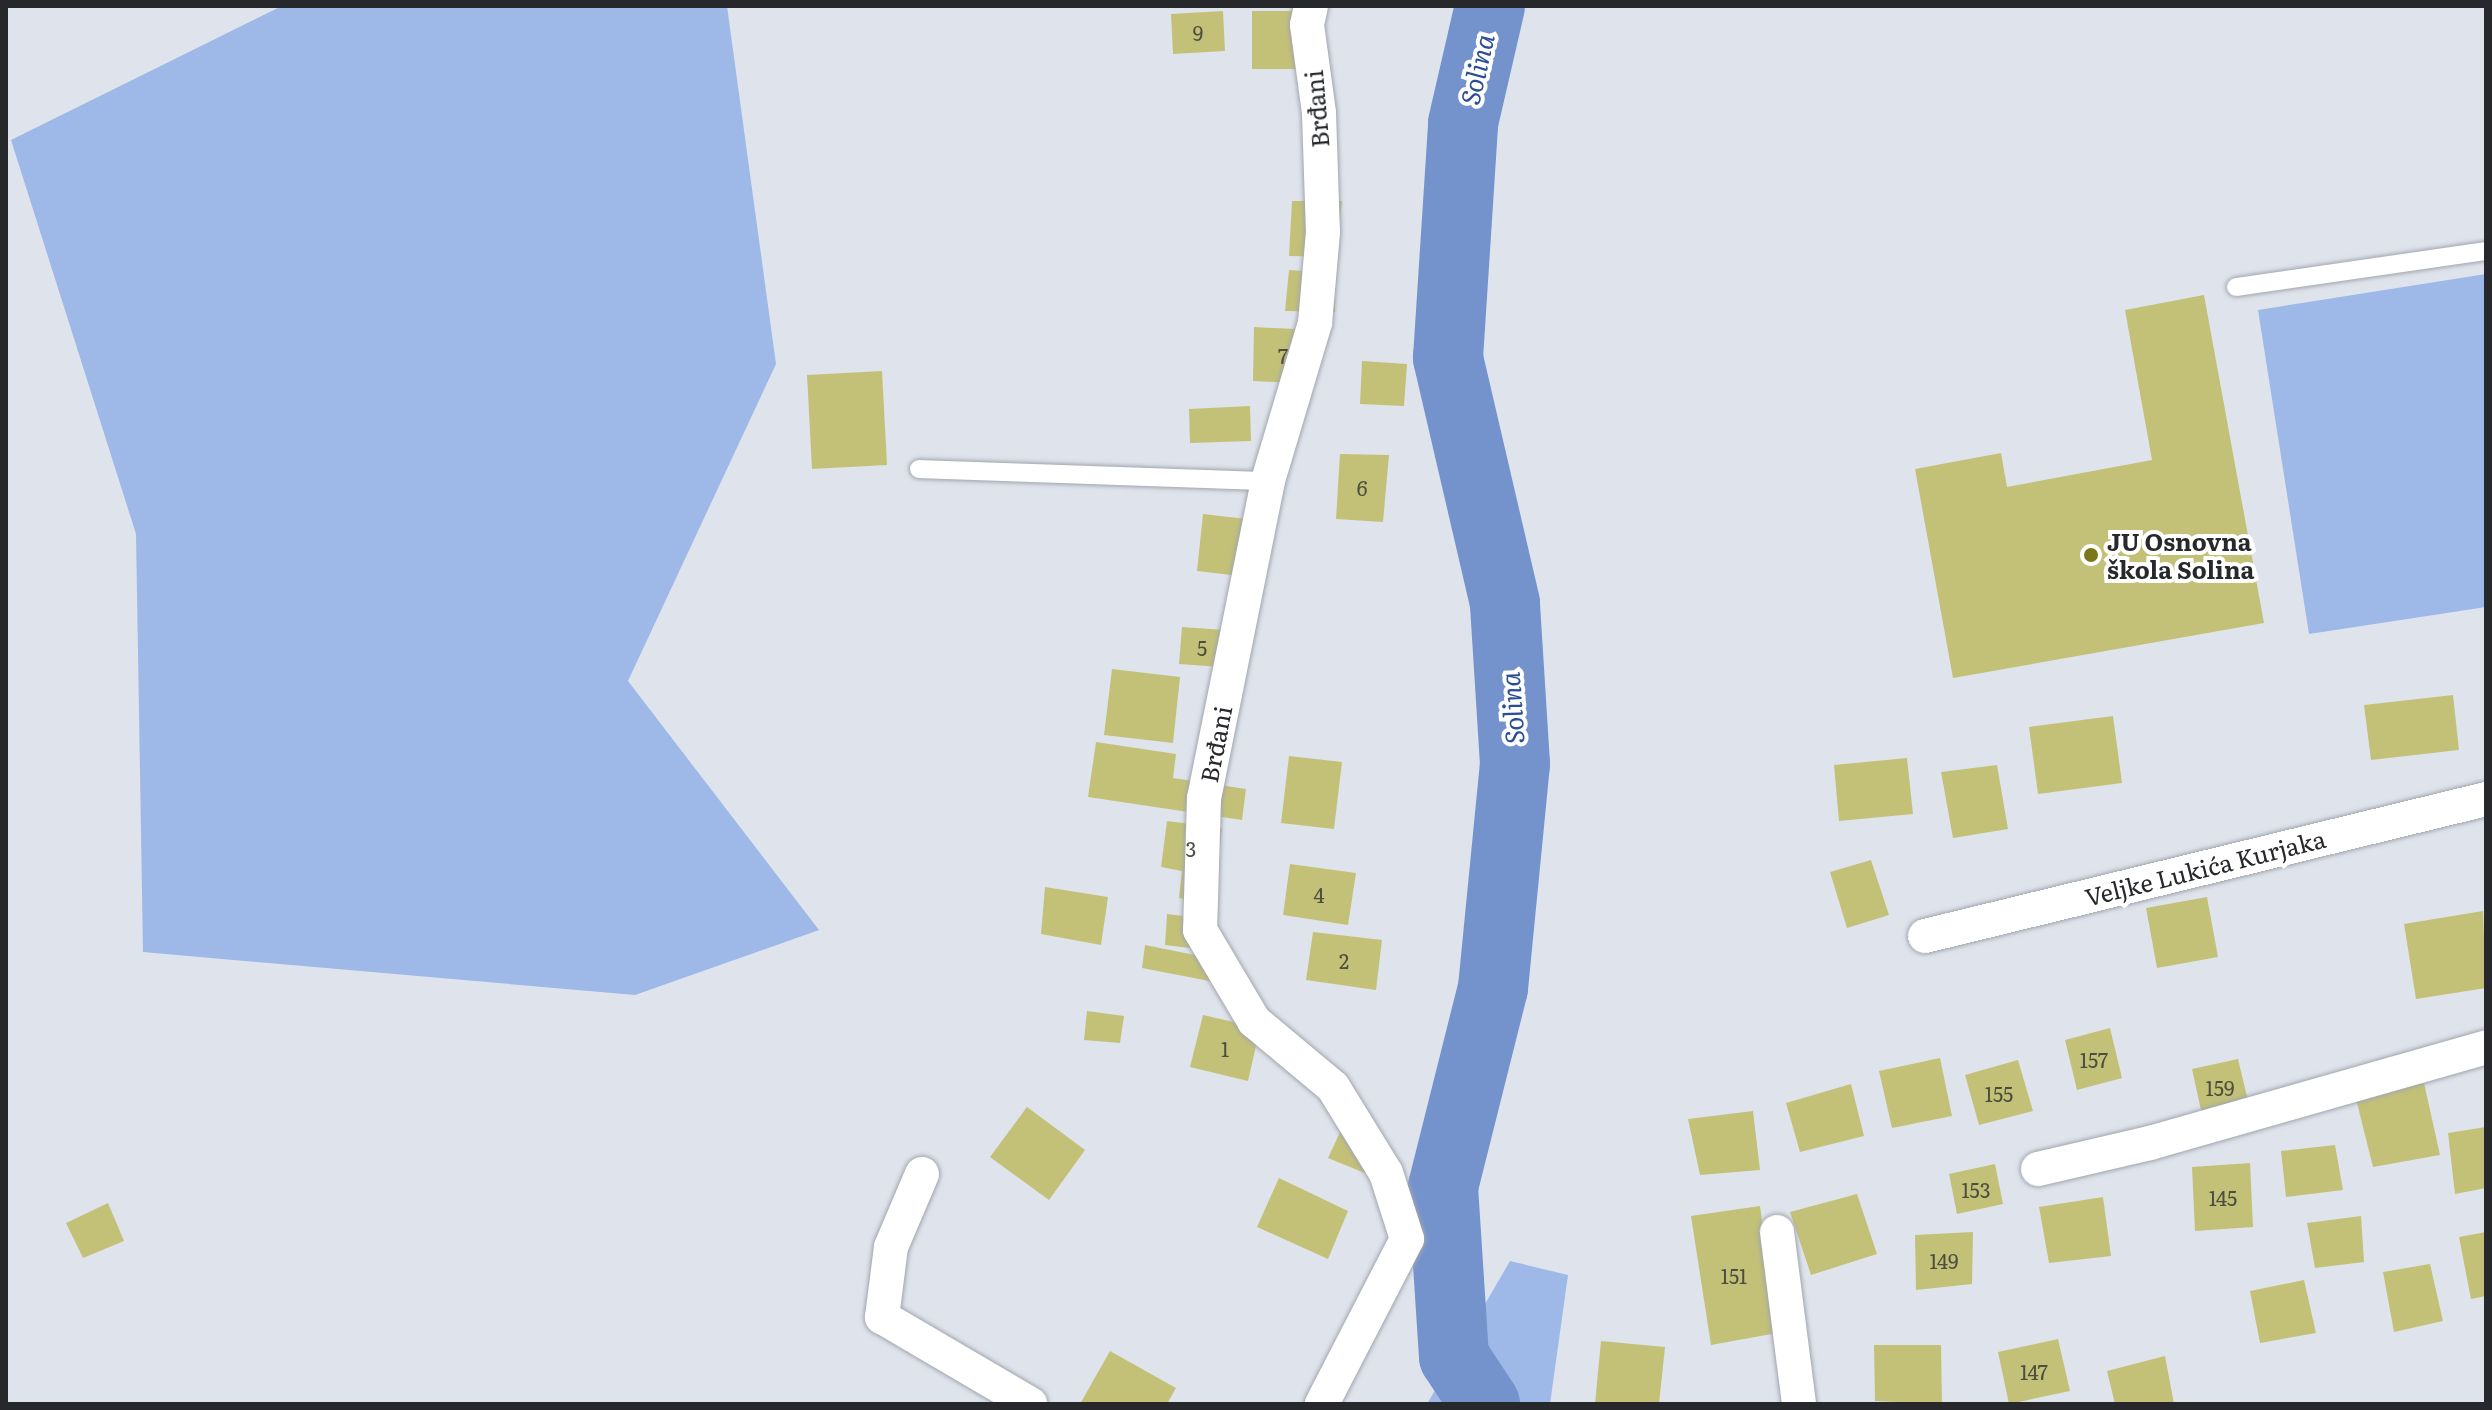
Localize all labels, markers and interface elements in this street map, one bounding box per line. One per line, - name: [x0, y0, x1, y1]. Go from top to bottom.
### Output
- house number: 9: [1193, 20, 1203, 44]
- water label: Solina: [1453, 30, 1499, 108]
- street label: Brđani: [1298, 69, 1334, 149]
- house number: 7: [1278, 343, 1288, 367]
- house number: 6: [1357, 475, 1367, 499]
- place label: JU Osnovna škola Solina: [2107, 527, 2254, 583]
- marker: JU Osnovna škola Solina: [2082, 546, 2100, 564]
- house number: 5: [1197, 635, 1207, 659]
- water label: Solina: [1493, 671, 1529, 745]
- street label: Brđani: [1193, 703, 1237, 785]
- street label: Veljke Lukića Kurjaka: [2082, 823, 2328, 911]
- house number: 3: [1186, 836, 1196, 860]
- house number: 4: [1313, 882, 1325, 906]
- house number: 2: [1339, 948, 1349, 972]
- house number: 1: [1221, 1036, 1229, 1060]
- house number: 157: [2080, 1047, 2108, 1071]
- house number: 159: [2206, 1075, 2234, 1099]
- house number: 155: [1985, 1081, 2013, 1105]
- house number: 153: [1961, 1177, 1991, 1201]
- house number: 145: [2209, 1185, 2237, 1209]
- house number: 149: [1930, 1248, 1958, 1272]
- house number: 151: [1721, 1263, 1747, 1287]
- house number: 147: [2020, 1359, 2048, 1383]

